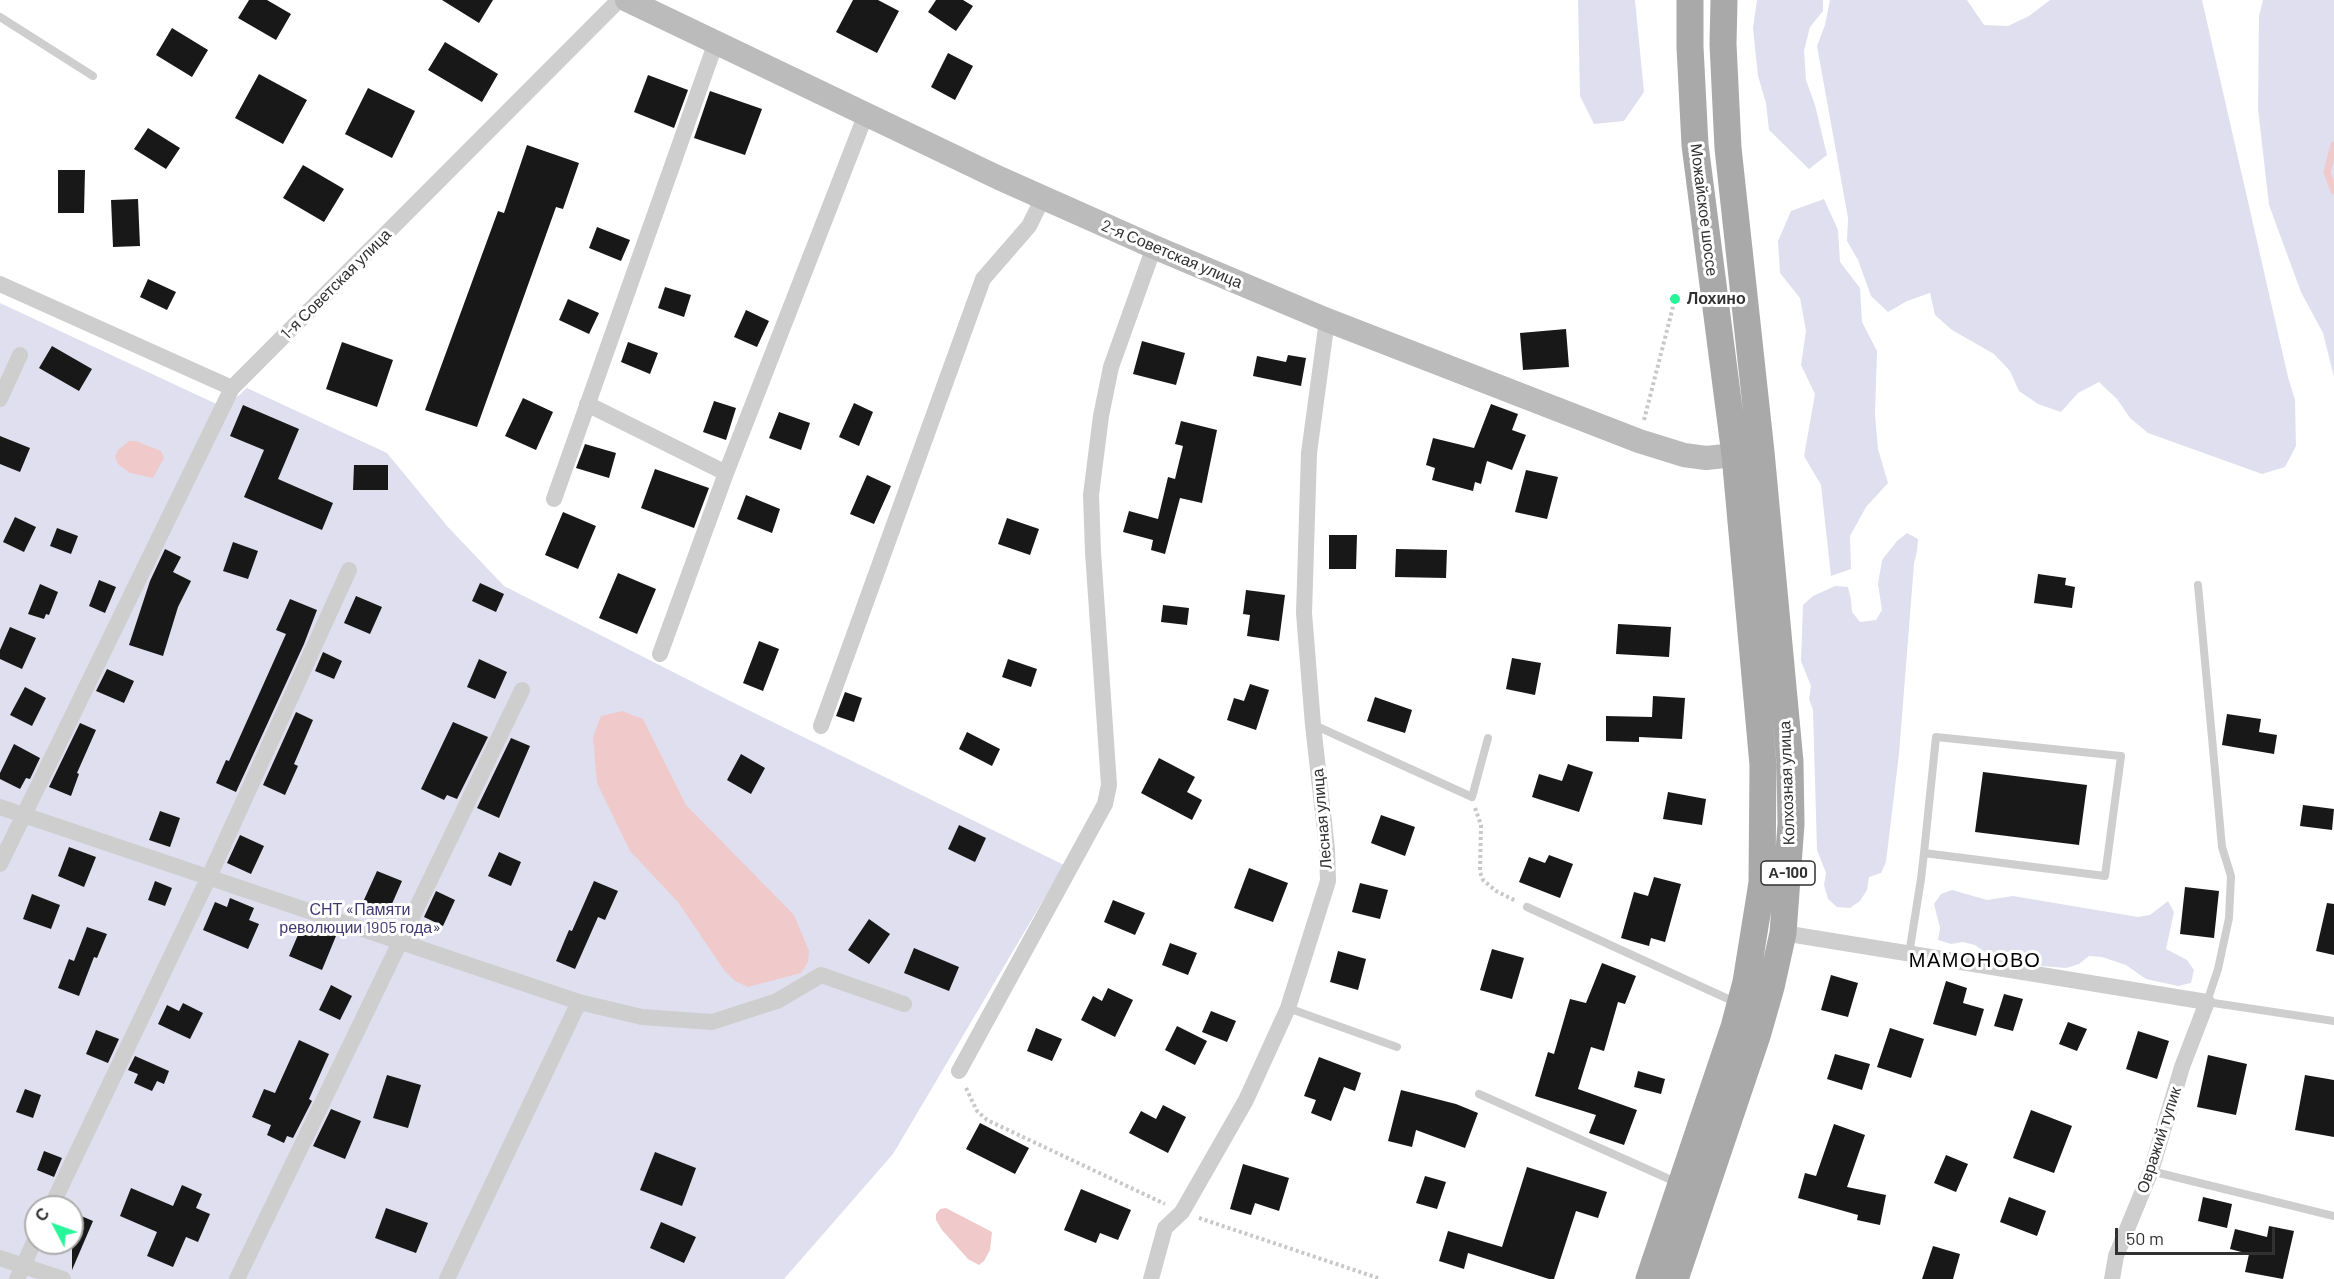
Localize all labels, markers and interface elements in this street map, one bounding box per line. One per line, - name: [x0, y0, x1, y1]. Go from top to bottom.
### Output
- street label: Можайское шоссе: [1686, 143, 1722, 277]
- street label: 2-я Советская улица: [1099, 216, 1245, 292]
- street label: 1-я Советская улица: [277, 225, 395, 343]
- place label: Лохино: [1687, 289, 1746, 309]
- marker: Лохино: [1668, 292, 1682, 306]
- street label: Колхозная улица: [1775, 720, 1799, 846]
- street label: Лесная улица: [1308, 768, 1336, 870]
- road number: А-100: [1761, 861, 1815, 885]
- park label: СНТ «Памяти революции 1905 года»: [279, 900, 441, 938]
- district label: МАМОНОВО: [1909, 948, 2041, 972]
- street label: Овражий тупик: [2133, 1084, 2185, 1196]
- north arrow: [24, 1195, 84, 1255]
- text: С: [31, 1204, 53, 1225]
- scale bar: [2118, 1216, 2278, 1254]
- text: 50 m: [2126, 1227, 2164, 1249]

